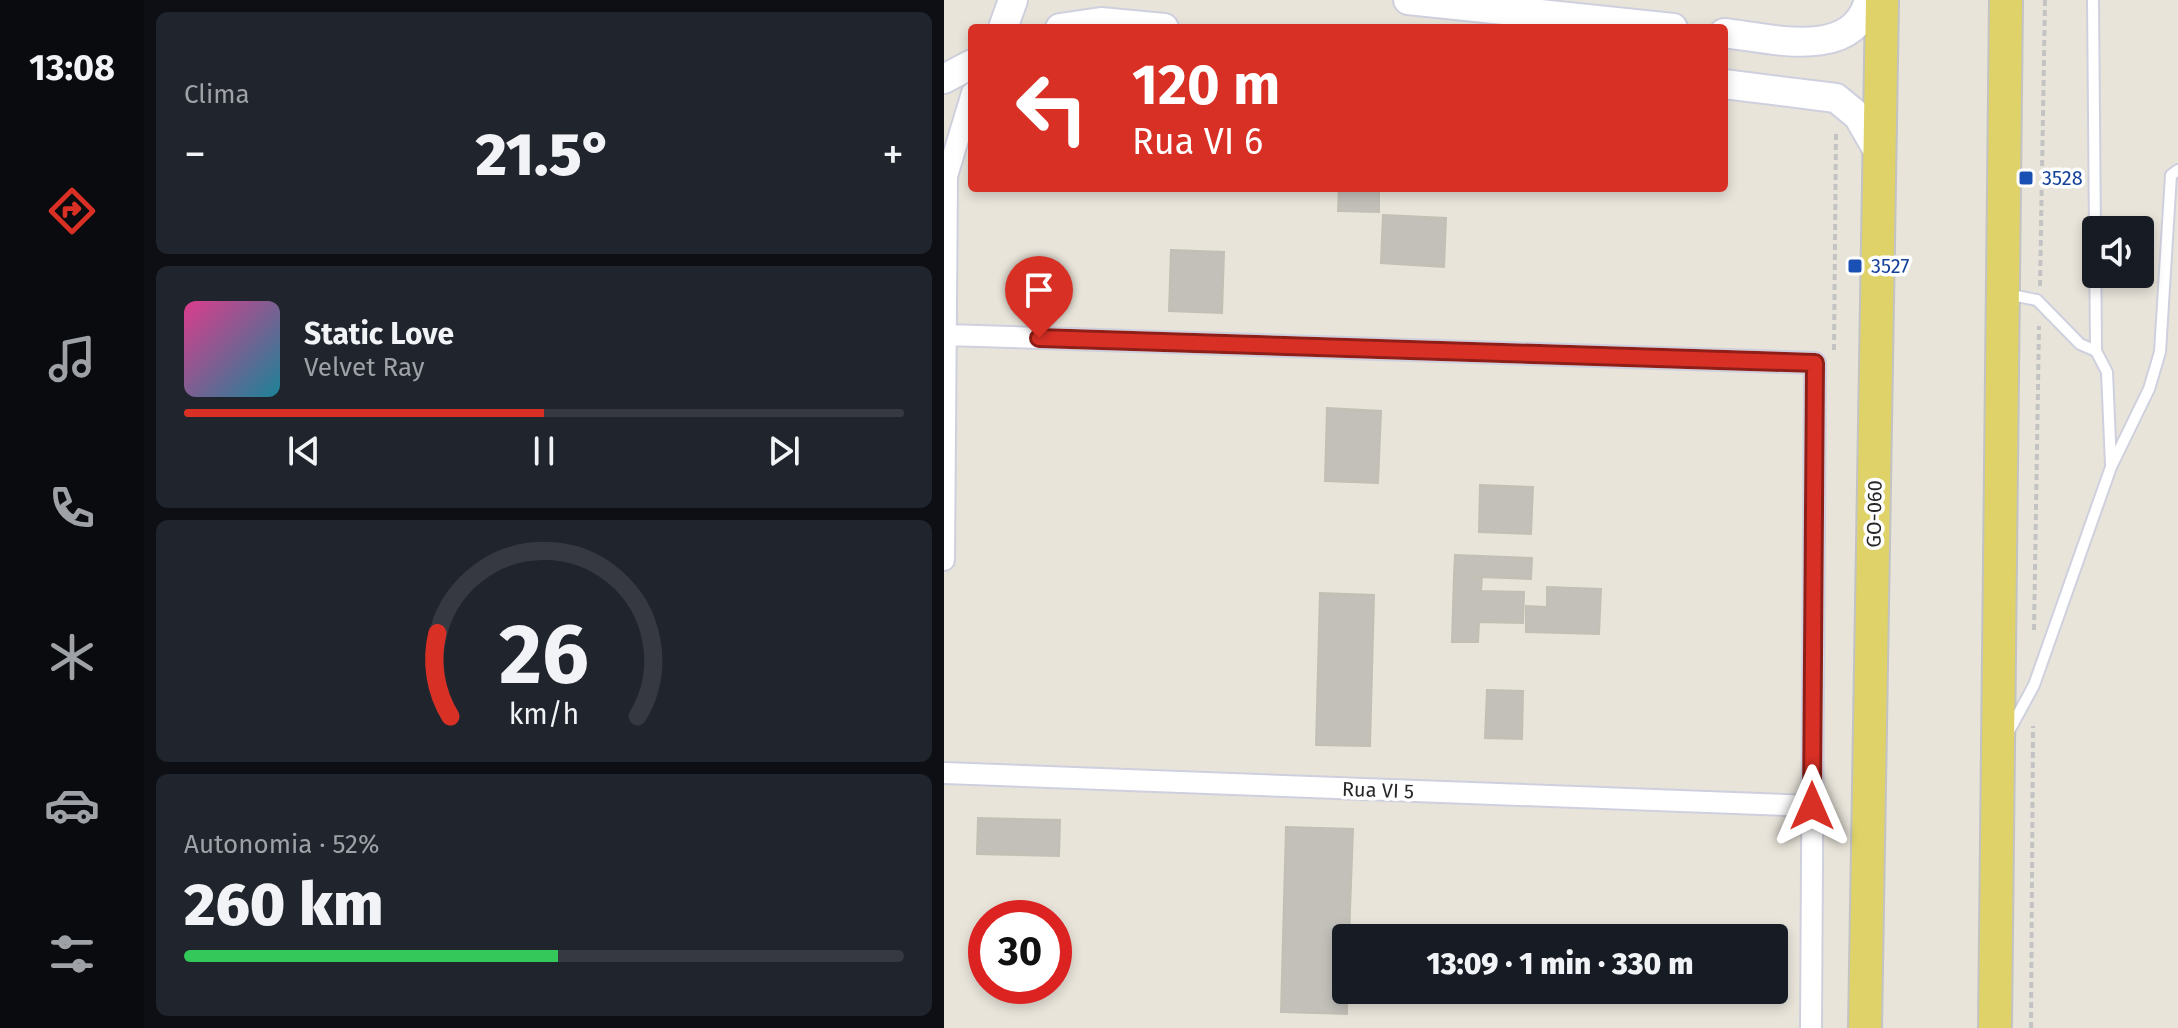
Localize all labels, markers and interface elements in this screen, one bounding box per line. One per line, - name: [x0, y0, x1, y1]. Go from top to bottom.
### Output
- text: 13:08: [29, 46, 115, 90]
- text: 120 m: [1132, 52, 1280, 119]
- icon: left: [1000, 56, 1104, 160]
- text: Clima: [184, 79, 250, 110]
- text: 21.5°: [476, 119, 612, 191]
- text: Rua VI 6: [1132, 120, 1263, 164]
- text: −: [184, 128, 206, 181]
- text: +: [882, 128, 904, 181]
- place label: 3528: [2042, 166, 2083, 190]
- marker: 3528: [2017, 169, 2035, 187]
- icon: directions: [44, 183, 100, 239]
- map controls: [2082, 216, 2154, 288]
- button: sound: [2082, 216, 2154, 288]
- place label: 3527: [1871, 254, 1909, 278]
- pin: [1005, 256, 1073, 338]
- marker: 3527: [1846, 257, 1864, 275]
- icon: arrive: [1017, 268, 1061, 312]
- text: Static Love: [304, 316, 454, 352]
- icon: music: [44, 331, 100, 387]
- text: Velvet Ray: [304, 352, 424, 383]
- icon: previous: [282, 429, 326, 473]
- icon: pause: [522, 429, 566, 473]
- icon: next: [762, 429, 806, 473]
- icon: phone: [44, 480, 100, 536]
- street label: GO-060: [1861, 480, 1887, 548]
- text: 26: [499, 605, 589, 705]
- icon: climate: [44, 629, 100, 685]
- text: km/h: [509, 697, 579, 732]
- position arrow: [1770, 764, 1854, 848]
- icon: car: [44, 777, 100, 833]
- street label: Rua VI 5: [1341, 777, 1415, 803]
- text: Autonomia · 52%: [184, 829, 379, 860]
- text: 260 km: [184, 869, 383, 941]
- speed limit sign: 30: [968, 900, 1072, 1004]
- icon: filters: [44, 926, 100, 982]
- text: 13:09 · 1 min · 330 m: [1427, 946, 1694, 982]

